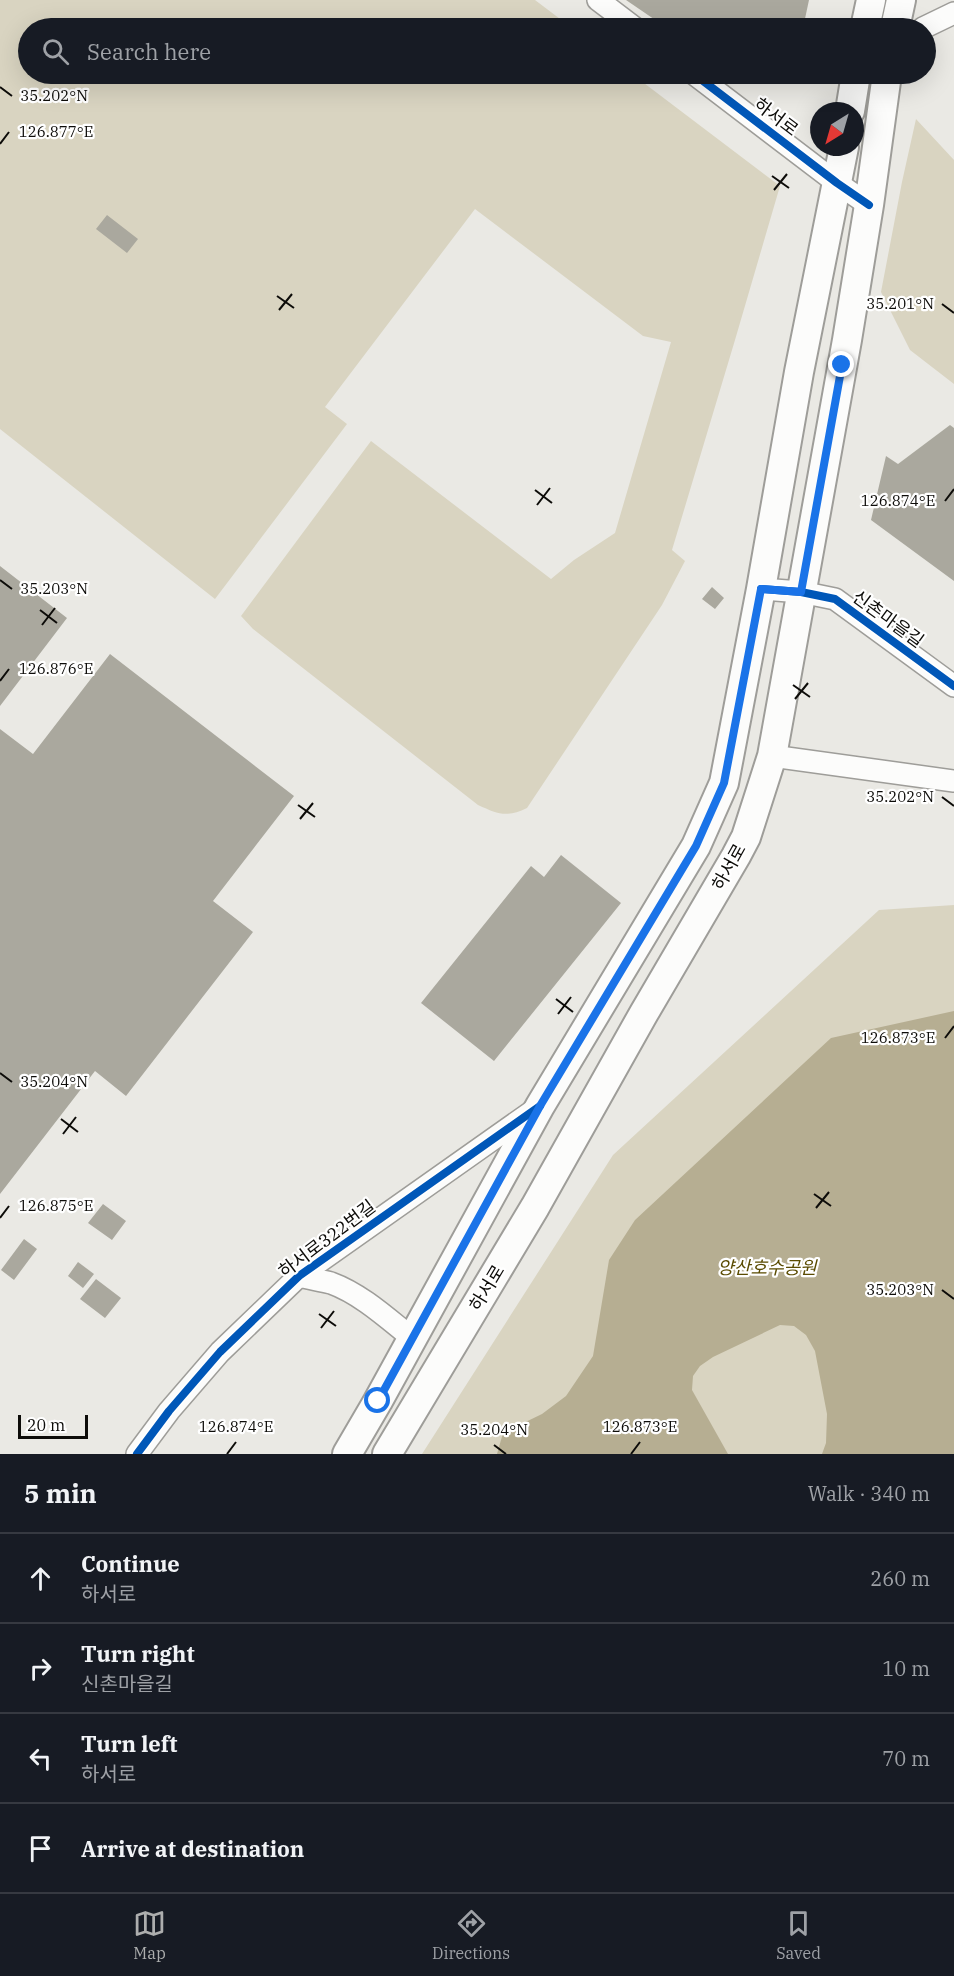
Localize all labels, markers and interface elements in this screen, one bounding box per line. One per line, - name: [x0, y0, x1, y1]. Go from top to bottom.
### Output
- search box: [18, 18, 936, 84]
- icon: search: [39, 35, 72, 68]
- text: Search here: [87, 37, 211, 66]
- text: 35.202°N: [20, 86, 88, 105]
- street label: 하서로: [750, 92, 803, 141]
- north arrow: [810, 102, 864, 156]
- text: 126.877°E: [19, 122, 93, 141]
- text: 35.201°N: [866, 294, 934, 313]
- route end: [828, 351, 854, 377]
- text: 126.874°E: [861, 491, 935, 510]
- text: 35.203°N: [20, 579, 88, 598]
- street label: 신촌마을길: [848, 585, 929, 652]
- text: 126.876°E: [19, 659, 93, 678]
- text: 35.202°N: [866, 787, 934, 806]
- street label: 하서로: [706, 839, 751, 894]
- text: 126.873°E: [861, 1028, 935, 1047]
- text: 35.204°N: [20, 1072, 88, 1091]
- street label: 하서로322번길: [274, 1195, 380, 1282]
- text: 126.875°E: [19, 1196, 93, 1215]
- park label: 양산호수공원: [717, 1256, 818, 1279]
- street label: 하서로: [464, 1261, 509, 1315]
- text: 35.203°N: [866, 1280, 934, 1299]
- route start: [364, 1387, 390, 1413]
- scale bar: [18, 1412, 88, 1440]
- text: 20 m: [27, 1415, 65, 1435]
- text: 126.874°E: [199, 1417, 273, 1436]
- text: 126.873°E: [603, 1417, 677, 1436]
- text: 35.204°N: [460, 1420, 528, 1439]
- text: 5 min: [24, 1476, 97, 1510]
- text: Walk · 340 m: [808, 1480, 930, 1507]
- text: Continue: [81, 1549, 180, 1578]
- icon: ahead: [24, 1562, 57, 1595]
- text: 260 m: [870, 1565, 930, 1592]
- text: 하서로: [81, 1580, 136, 1607]
- text: Turn right: [81, 1639, 195, 1668]
- icon: right: [24, 1652, 57, 1685]
- text: 10 m: [882, 1655, 930, 1682]
- text: 신촌마을길: [81, 1670, 173, 1697]
- text: Turn left: [81, 1729, 177, 1758]
- icon: left: [24, 1742, 57, 1775]
- text: 70 m: [882, 1745, 930, 1772]
- text: 하서로: [81, 1760, 136, 1787]
- icon: arrive: [24, 1832, 57, 1865]
- text: Arrive at destination: [81, 1834, 304, 1863]
- tab: Map: [133, 1907, 166, 1963]
- tab: Directions: [432, 1907, 510, 1963]
- tab: Saved: [776, 1907, 821, 1963]

